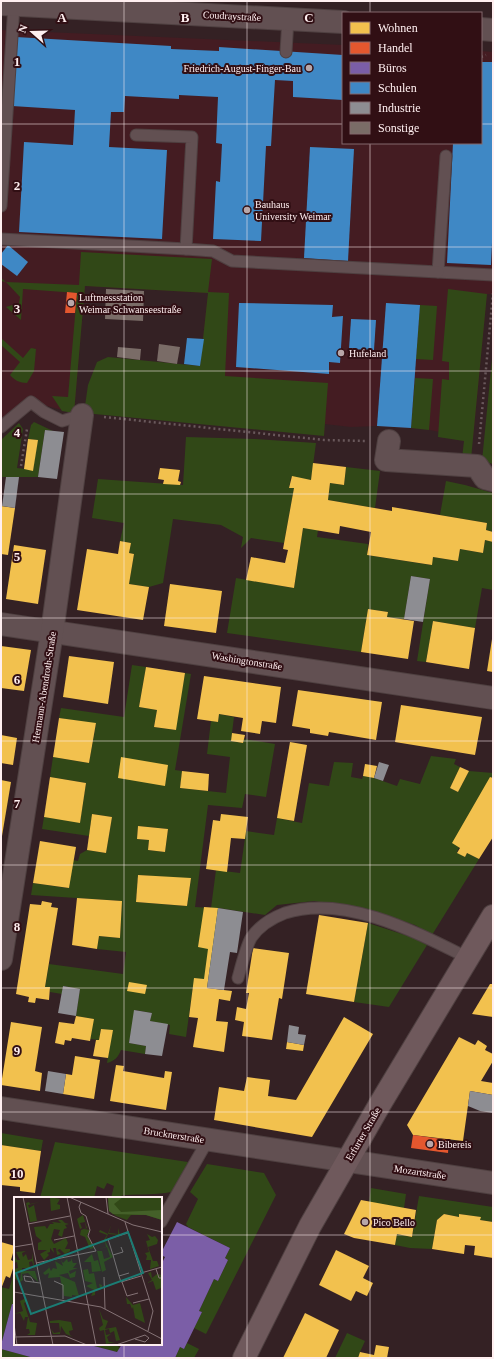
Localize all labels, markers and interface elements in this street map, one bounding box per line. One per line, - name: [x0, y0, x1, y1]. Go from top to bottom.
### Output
- street label: Coudraystraße: [203, 9, 262, 23]
- text: A: [57, 10, 67, 25]
- text: B: [181, 10, 190, 25]
- text: C: [304, 10, 314, 25]
- north arrow: [12, 12, 52, 52]
- legend: [342, 12, 482, 144]
- text: Wohnen: [378, 21, 418, 35]
- text: N: [16, 23, 30, 34]
- text: Handel: [378, 41, 413, 55]
- text: 1: [14, 54, 20, 69]
- text: Büros: [378, 61, 407, 75]
- place label: Friedrich-August-Finger-Bau: [183, 63, 301, 74]
- marker: Friedrich-August-Finger-Bau: [304, 63, 314, 73]
- text: Schulen: [378, 81, 417, 95]
- text: Industrie: [378, 101, 421, 115]
- text: Sonstige: [378, 121, 419, 135]
- text: 2: [14, 178, 20, 193]
- place label: Bauhaus University Weimar: [255, 199, 332, 222]
- marker: Bauhaus University Weimar: [242, 205, 252, 215]
- place label: Luftmessstation Weimar Schwanseestraße: [79, 292, 182, 315]
- marker: Luftmessstation Weimar Schwanseestraße: [66, 298, 76, 308]
- text: 3: [14, 301, 21, 316]
- marker: Hufeland: [336, 348, 346, 358]
- place label: Hufeland: [349, 348, 386, 359]
- text: 4: [14, 425, 21, 440]
- text: 5: [14, 549, 21, 564]
- street label: Hermann-Abendroth-Straße: [30, 630, 58, 743]
- street label: Washingtonstraße: [211, 650, 284, 672]
- text: 6: [14, 672, 21, 687]
- text: 7: [14, 796, 21, 811]
- text: 8: [14, 919, 21, 934]
- text: 9: [14, 1043, 21, 1058]
- street label: Erfurter Straße: [343, 1105, 383, 1163]
- street label: Brucknerstraße: [143, 1125, 206, 1145]
- marker: Bibereis: [425, 1139, 435, 1149]
- place label: Bibereis: [438, 1139, 471, 1150]
- street label: Mozartstraße: [393, 1163, 447, 1181]
- text: 10: [11, 1166, 24, 1181]
- inset map: [14, 1197, 162, 1345]
- marker: Pico Bello: [360, 1217, 370, 1227]
- place label: Pico Bello: [373, 1217, 415, 1228]

